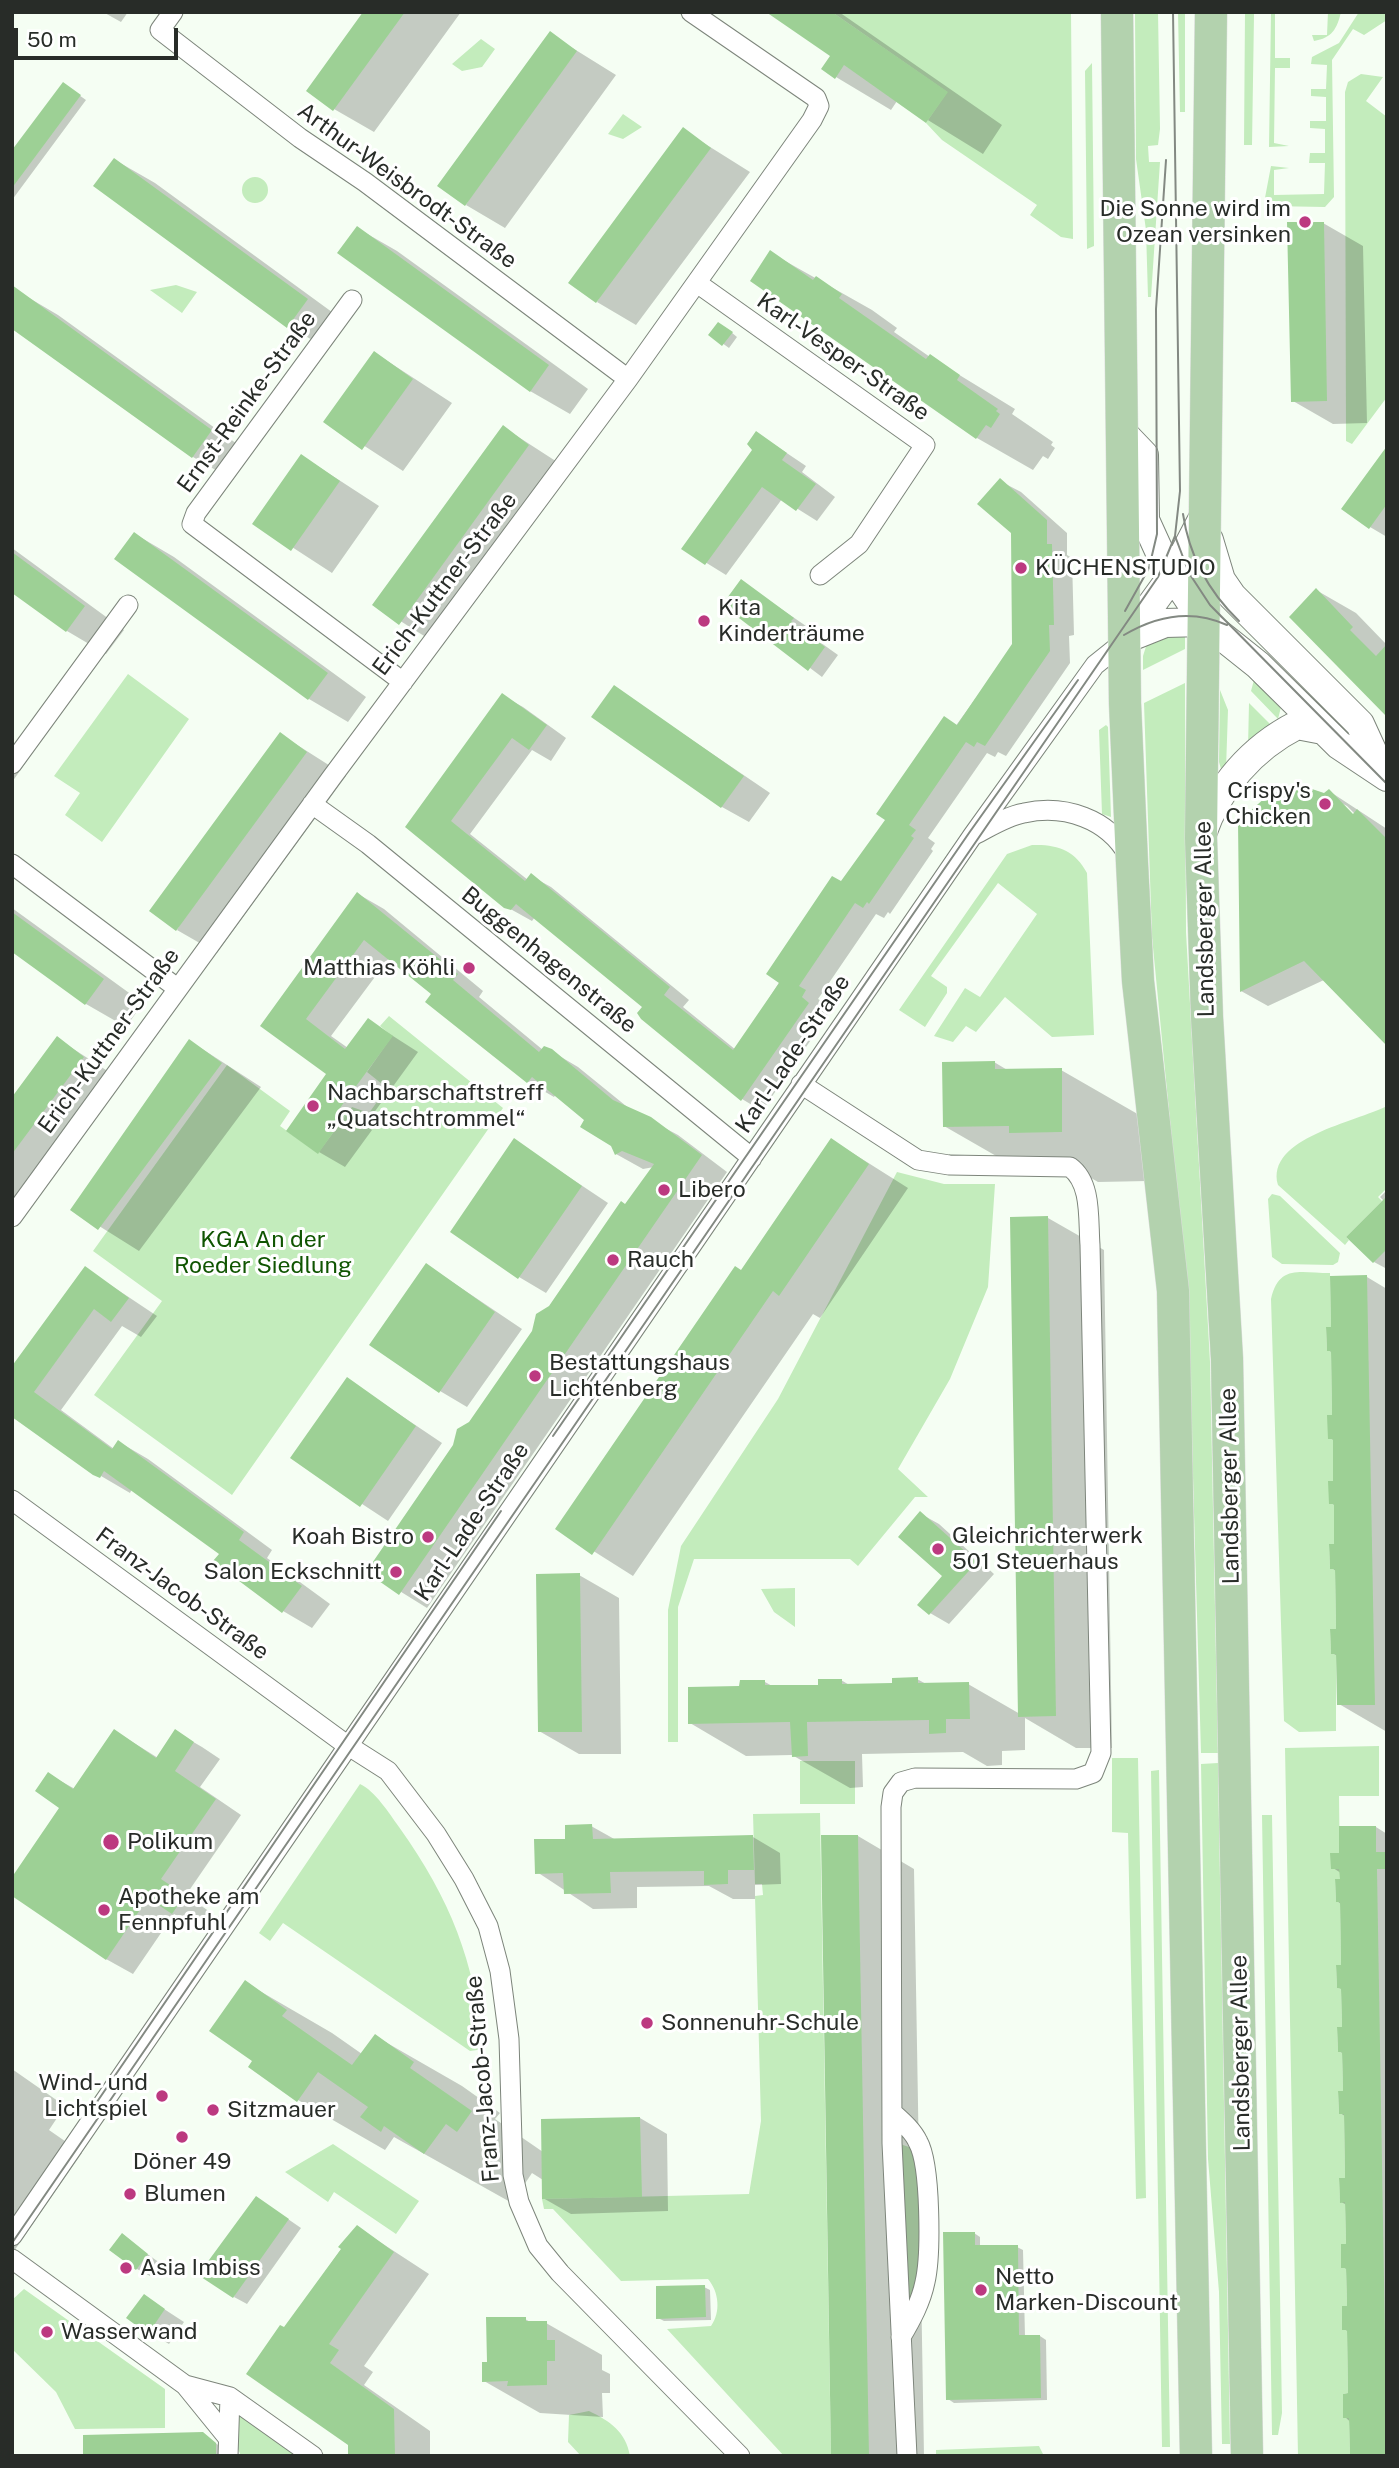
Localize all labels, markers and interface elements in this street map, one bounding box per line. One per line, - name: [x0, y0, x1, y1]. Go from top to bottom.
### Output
- scale bar: [18, 14, 182, 58]
- text: 50 m: [27, 27, 77, 52]
- street label: Arthur-Weisbrodt-Straße: [292, 97, 522, 275]
- place label: Die Sonne wird im Ozean versinken: [1100, 195, 1291, 249]
- marker: Die Sonne wird im Ozean versinken: [1297, 214, 1313, 230]
- street label: Karl-Vesper-Straße: [751, 287, 935, 427]
- street label: Ernst-Reinke-Straße: [172, 306, 322, 498]
- street label: Erich-Kuttner-Straße: [367, 487, 523, 681]
- place label: KÜCHENSTUDIO: [1035, 554, 1216, 582]
- marker: KÜCHENSTUDIO: [1013, 560, 1029, 576]
- place label: Kita Kinderträume: [718, 594, 865, 648]
- marker: Kita Kinderträume: [696, 613, 712, 629]
- place label: Crispy's Chicken: [1225, 777, 1311, 831]
- marker: Crispy's Chicken: [1317, 796, 1333, 812]
- street label: Landsberger Allee: [1189, 820, 1221, 1018]
- street label: Buggenhagenstraße: [456, 881, 642, 1039]
- street label: Erich-Kuttner-Straße: [33, 943, 185, 1139]
- place label: Matthias Köhli: [303, 954, 455, 982]
- marker: Matthias Köhli: [461, 960, 477, 976]
- street label: Karl-Lade-Straße: [730, 970, 856, 1138]
- place label: Nachbarschaftstreff „Quatschtrommel“: [327, 1079, 544, 1133]
- marker: Nachbarschaftstreff „Quatschtrommel“: [305, 1098, 321, 1114]
- place label: Libero: [678, 1176, 746, 1204]
- marker: Libero: [656, 1182, 672, 1198]
- park label: KGA An der Roeder Siedlung: [174, 1226, 352, 1280]
- place label: Rauch: [627, 1246, 694, 1274]
- marker: Rauch: [605, 1252, 621, 1268]
- place label: Bestattungshaus Lichtenberg: [549, 1349, 730, 1403]
- marker: Bestattungshaus Lichtenberg: [527, 1368, 543, 1384]
- street label: Landsberger Allee: [1214, 1387, 1246, 1585]
- street label: Karl-Lade-Straße: [409, 1438, 535, 1606]
- street label: Franz-Jacob-Straße: [90, 1522, 274, 1666]
- place label: Gleichrichterwerk 501 Steuerhaus: [952, 1522, 1143, 1576]
- place label: Koah Bistro: [291, 1523, 414, 1551]
- marker: Koah Bistro: [420, 1529, 436, 1545]
- marker: Gleichrichterwerk 501 Steuerhaus: [930, 1541, 946, 1557]
- place label: Salon Eckschnitt: [204, 1558, 382, 1586]
- marker: Salon Eckschnitt: [388, 1564, 404, 1580]
- place label: Polikum: [127, 1828, 213, 1856]
- marker: Polikum: [101, 1832, 121, 1852]
- place label: Apotheke am Fennpfuhl: [118, 1883, 259, 1937]
- marker: Apotheke am Fennpfuhl: [96, 1902, 112, 1918]
- street label: Landsberger Allee: [1225, 1954, 1257, 2152]
- street label: Franz-Jacob-Straße: [460, 1974, 506, 2184]
- place label: Sonnenuhr-Schule: [661, 2009, 859, 2037]
- marker: Sonnenuhr-Schule: [639, 2015, 655, 2031]
- place label: Wind- und Lichtspiel: [38, 2069, 148, 2123]
- marker: Wind- und Lichtspiel: [154, 2088, 170, 2104]
- place label: Sitzmauer: [227, 2096, 336, 2124]
- marker: Sitzmauer: [205, 2102, 221, 2118]
- marker: Döner 49: [174, 2129, 190, 2145]
- place label: Döner 49: [133, 2148, 231, 2176]
- place label: Blumen: [144, 2180, 226, 2208]
- marker: Blumen: [122, 2186, 138, 2202]
- place label: Asia Imbiss: [140, 2254, 261, 2282]
- marker: Asia Imbiss: [118, 2260, 134, 2276]
- place label: Netto Marken-Discount: [995, 2263, 1178, 2317]
- marker: Netto Marken-Discount: [973, 2282, 989, 2298]
- place label: Wasserwand: [61, 2318, 197, 2346]
- marker: Wasserwand: [39, 2324, 55, 2340]

